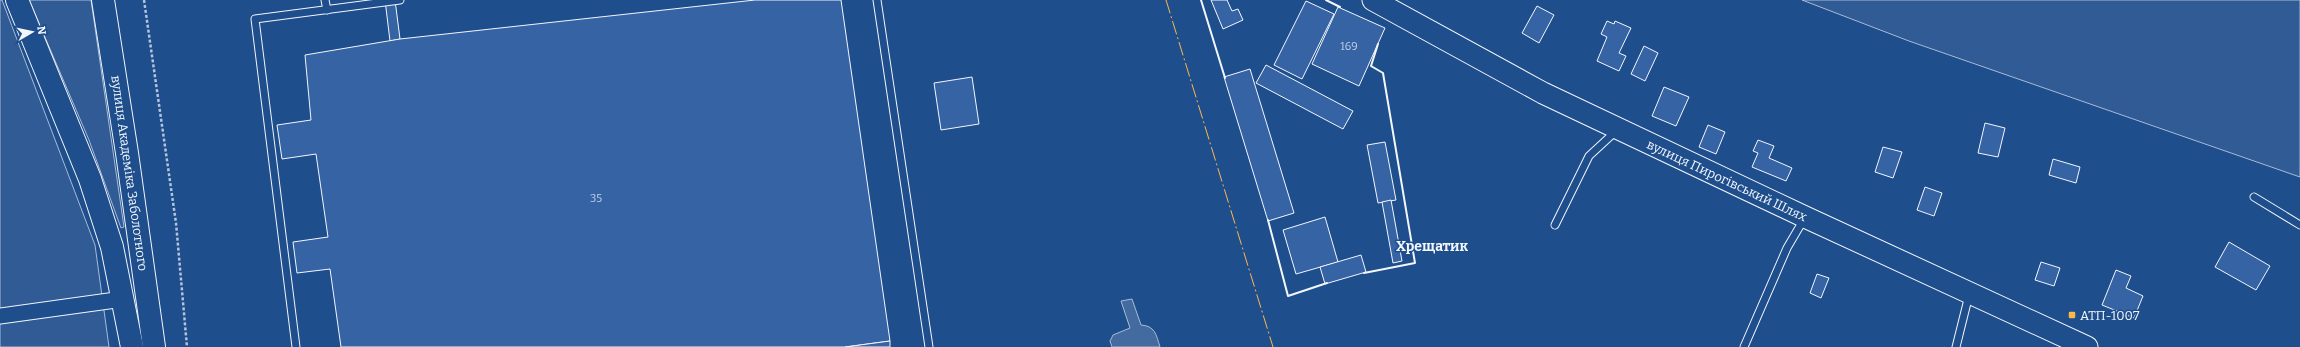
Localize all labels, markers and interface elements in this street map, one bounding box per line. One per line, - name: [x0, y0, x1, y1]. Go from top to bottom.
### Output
- north arrow: [12, 12, 52, 52]
- text: N: [34, 25, 49, 36]
- house number: 169: [1340, 40, 1358, 53]
- street label: вулиця Академіка Заболотного: [108, 74, 151, 272]
- street label: вулиця Пирогівський Шлях: [1644, 137, 1809, 224]
- house number: 35: [590, 192, 602, 205]
- district label: Хрещатик: [1396, 238, 1469, 255]
- place label: АТП-1007: [2080, 308, 2140, 323]
- marker: АТП-1007: [2067, 310, 2077, 320]

